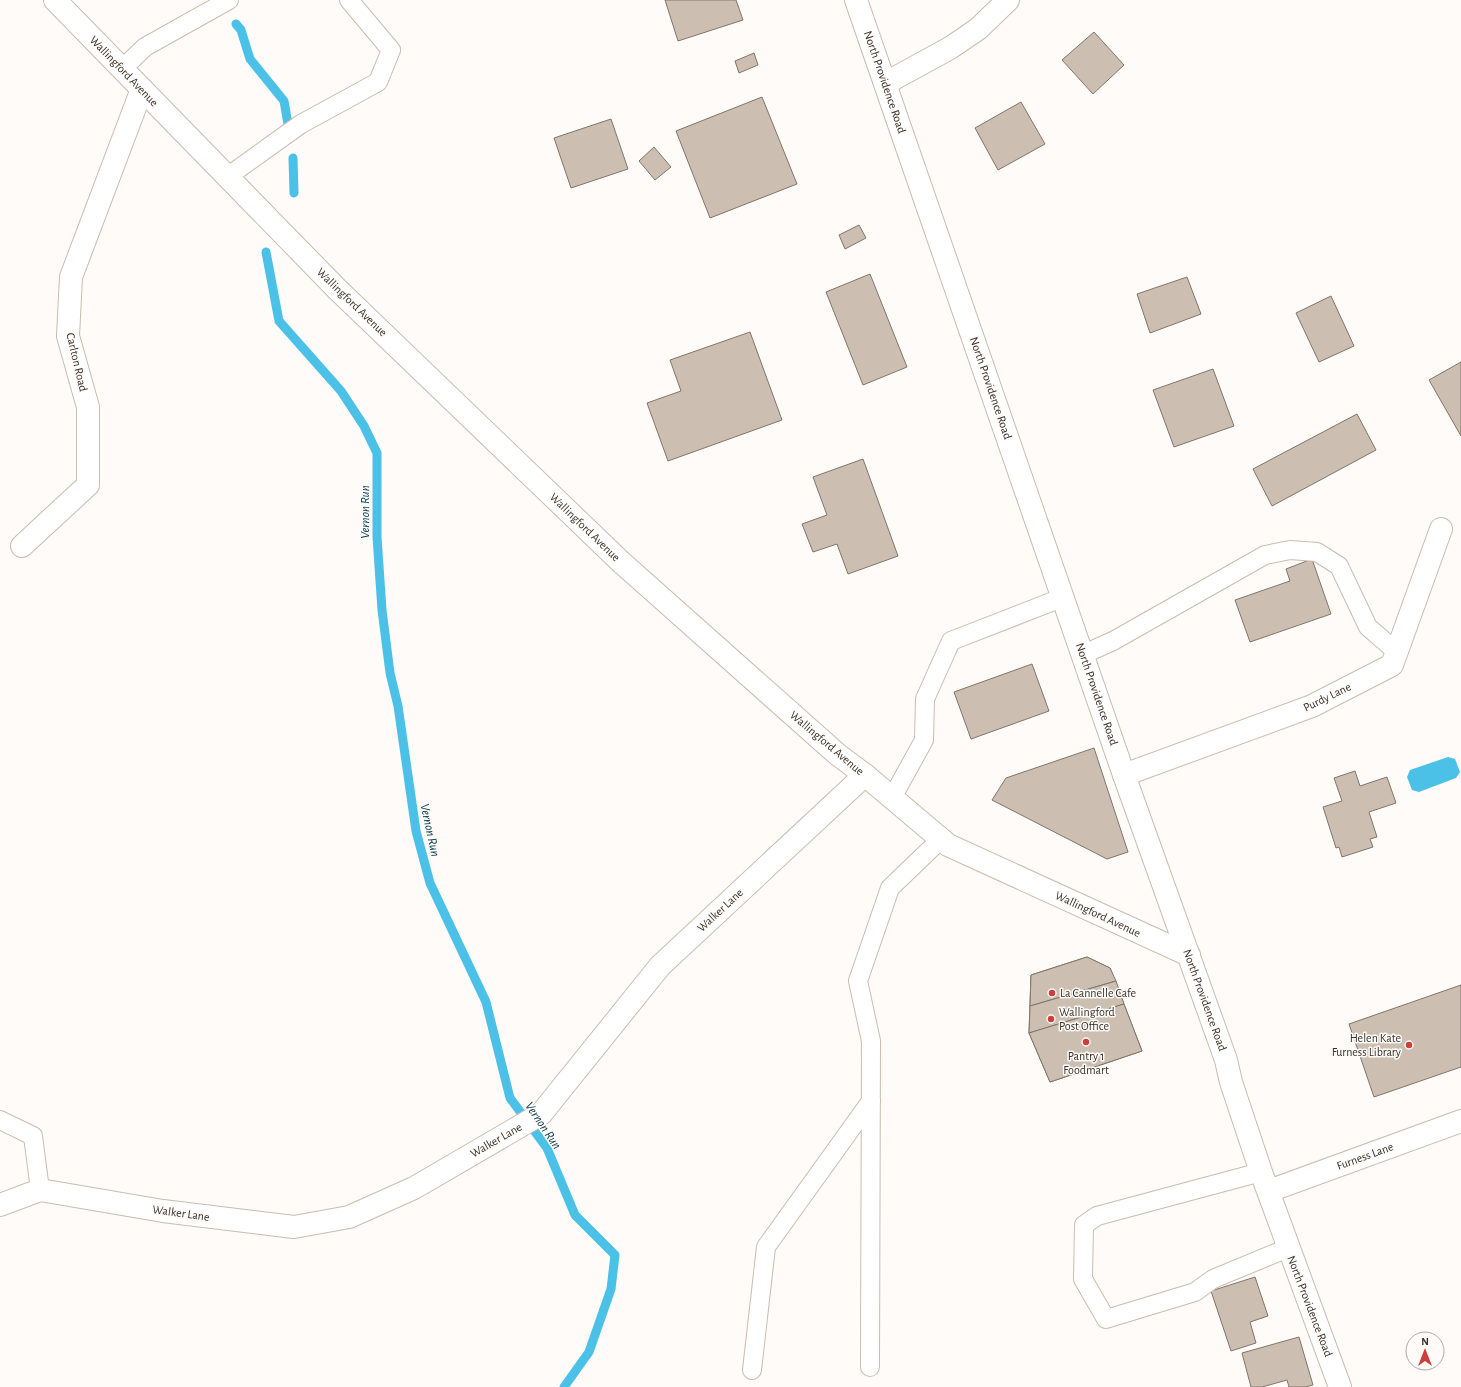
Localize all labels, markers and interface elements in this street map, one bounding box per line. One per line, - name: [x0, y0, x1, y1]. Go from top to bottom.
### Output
- street label: North Providence Road: [862, 29, 908, 135]
- street label: Wallingford Avenue: [87, 33, 161, 109]
- street label: Wallingford Avenue: [314, 265, 390, 339]
- street label: Carlton Road: [64, 331, 90, 393]
- street label: North Providence Road: [968, 335, 1014, 441]
- water label: Vernon Run: [359, 485, 372, 539]
- street label: Wallingford Avenue: [547, 490, 623, 564]
- street label: North Providence Road: [1074, 641, 1120, 747]
- street label: Purdy Lane: [1301, 680, 1353, 715]
- street label: Wallingford Avenue: [788, 709, 866, 777]
- water label: Vernon Run: [418, 803, 441, 858]
- street label: Walker Lane: [695, 886, 745, 934]
- street label: Wallingford Avenue: [1053, 889, 1143, 939]
- street label: North Providence Road: [1181, 948, 1229, 1052]
- place label: La Cannelle Cafe: [1060, 987, 1136, 999]
- marker: La Cannelle Cafe: [1047, 988, 1057, 998]
- place label: Wallingford Post Office: [1059, 1006, 1115, 1032]
- marker: Wallingford Post Office: [1046, 1014, 1056, 1024]
- place label: Helen Kate Furness Library: [1332, 1032, 1401, 1059]
- marker: Pantry 1 Foodmart: [1081, 1037, 1091, 1047]
- marker: Helen Kate Furness Library: [1404, 1040, 1414, 1050]
- place label: Pantry 1 Foodmart: [1063, 1050, 1109, 1076]
- water label: Vernon Run: [522, 1100, 563, 1152]
- street label: Walker Lane: [468, 1120, 524, 1160]
- street label: Furness Lane: [1335, 1140, 1395, 1172]
- street label: Walker Lane: [152, 1203, 210, 1223]
- street label: North Providence Road: [1285, 1254, 1335, 1358]
- north arrow: [1405, 1331, 1445, 1371]
- text: N: [1421, 1336, 1429, 1347]

